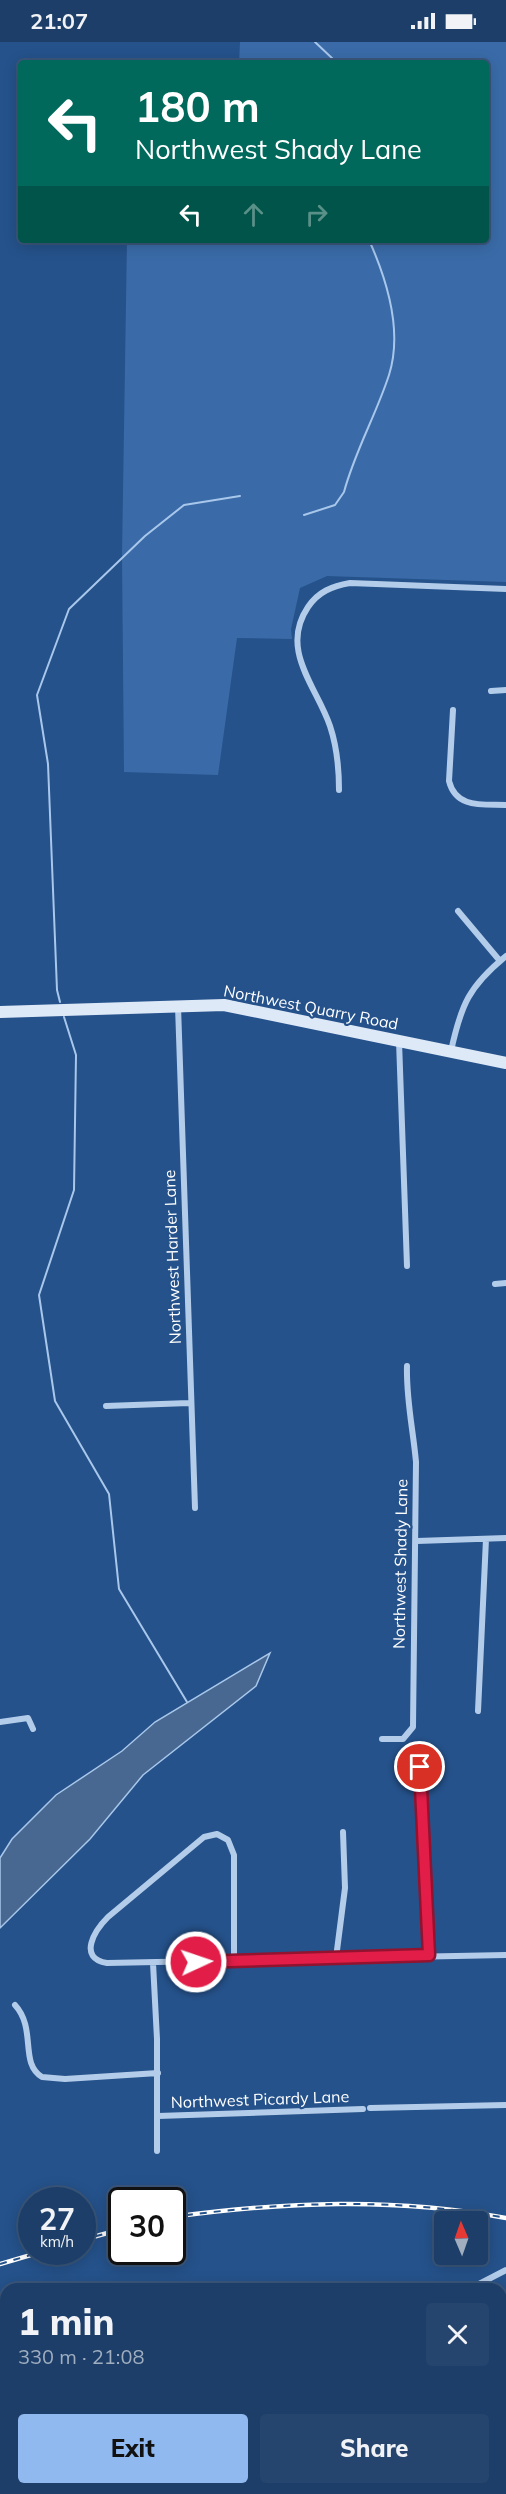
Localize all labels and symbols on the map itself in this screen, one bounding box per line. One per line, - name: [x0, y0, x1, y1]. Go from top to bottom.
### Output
- street label: Northwest Quarry Road: [222, 980, 400, 1034]
- street label: Northwest Harder Lane: [159, 1169, 185, 1345]
- street label: Northwest Shady Lane: [389, 1479, 411, 1649]
- pin: [394, 1741, 445, 1792]
- position arrow: [164, 1930, 228, 1994]
- street label: Northwest Picardy Lane: [171, 2086, 349, 2112]
- speed limit sign: 30: [108, 2187, 186, 2265]
- north arrow: [434, 2211, 488, 2265]

